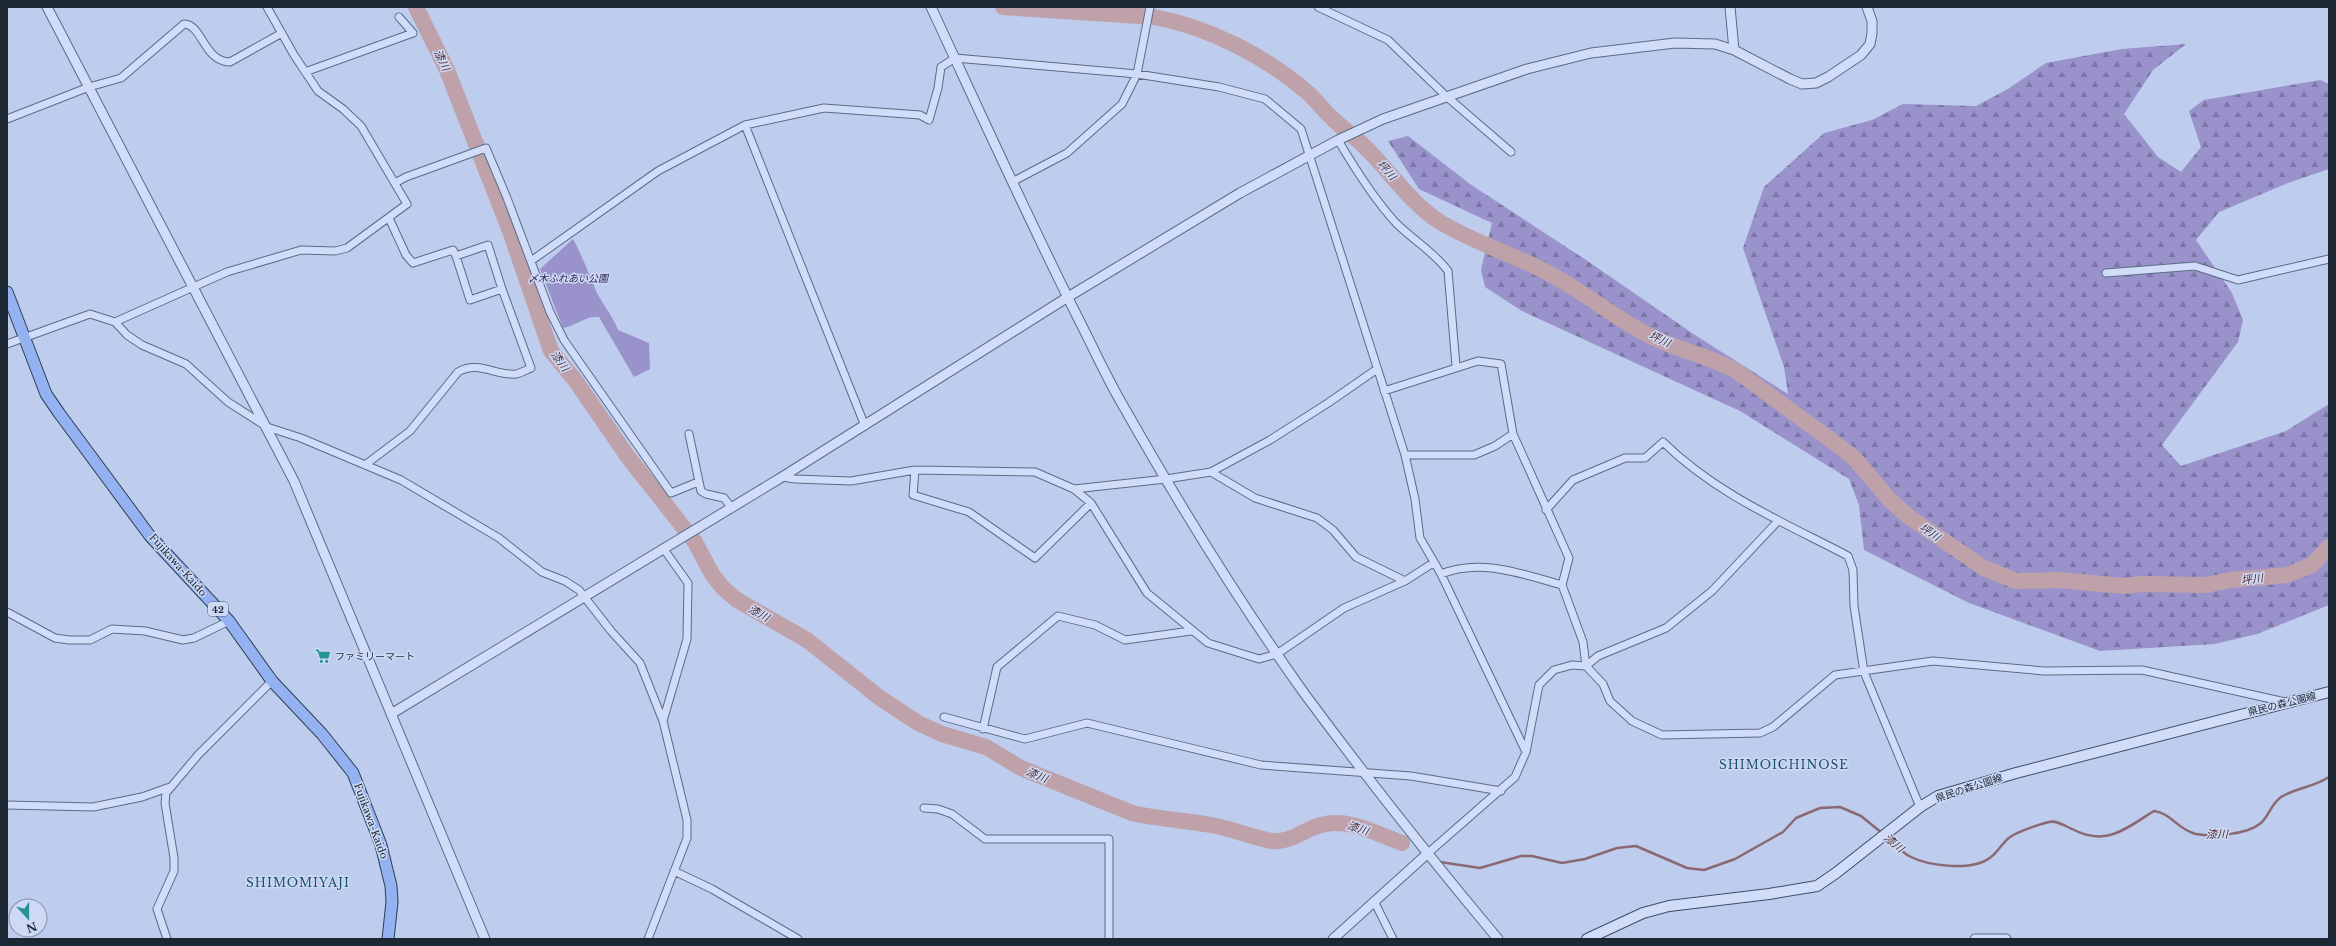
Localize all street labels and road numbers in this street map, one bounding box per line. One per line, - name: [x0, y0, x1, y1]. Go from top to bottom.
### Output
- street label: Fujikawa-Kaido: [146, 531, 210, 599]
- road number: 42: [208, 602, 228, 616]
- street label: 県民の森公園線: [2246, 689, 2318, 719]
- street label: 県民の森公園線: [1934, 771, 2004, 805]
- street label: Fujikawa-Kaido: [351, 781, 391, 861]

